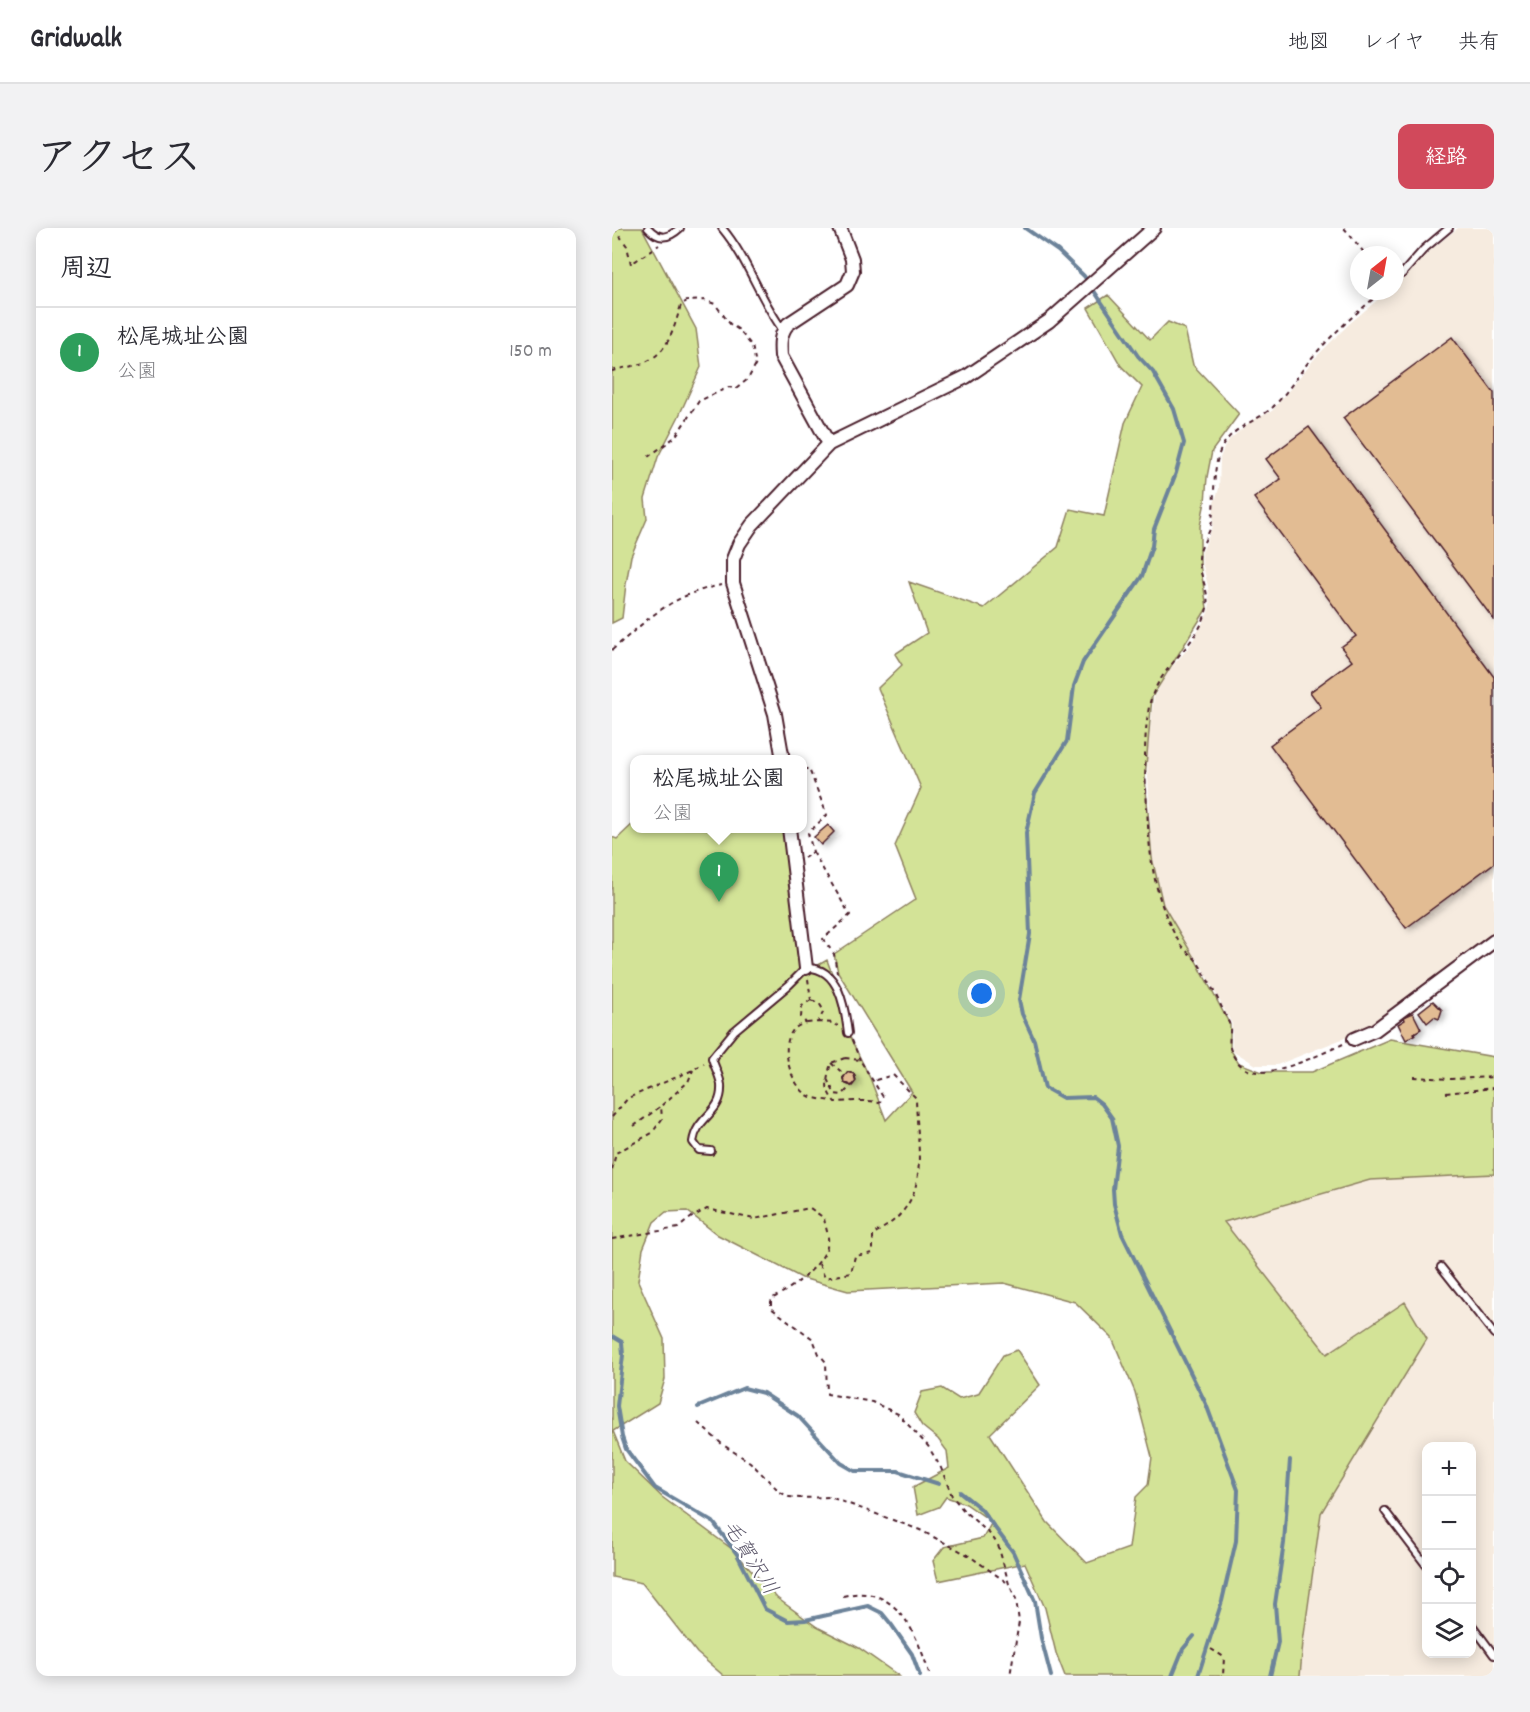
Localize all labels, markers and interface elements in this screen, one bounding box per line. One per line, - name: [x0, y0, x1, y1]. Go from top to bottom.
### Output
- text: Gridwalk: [30, 21, 122, 61]
- text: 地図: [1288, 29, 1330, 59]
- text: レイヤ: [1363, 29, 1425, 59]
- text: 共有: [1458, 29, 1500, 59]
- button: 経路: [1398, 124, 1494, 189]
- text: アクセス: [36, 132, 201, 192]
- north arrow: [1350, 246, 1404, 300]
- text: 周辺: [60, 252, 112, 289]
- text: 松尾城址公園: [117, 323, 249, 354]
- text: 1: [77, 338, 82, 366]
- text: 150 m: [509, 338, 552, 366]
- text: 公園: [117, 359, 157, 387]
- popup: [630, 755, 807, 833]
- text: 松尾城址公園: [652, 765, 785, 796]
- text: 公園: [652, 801, 692, 829]
- pin: 1: [700, 852, 738, 902]
- your location: [967, 979, 996, 1008]
- map controls: [1422, 1442, 1476, 1658]
- button: +: [1422, 1442, 1476, 1496]
- button: −: [1422, 1496, 1476, 1550]
- water label: 毛賀沢川: [713, 1515, 783, 1602]
- button: locate: [1422, 1550, 1476, 1604]
- button: layers: [1422, 1604, 1476, 1658]

